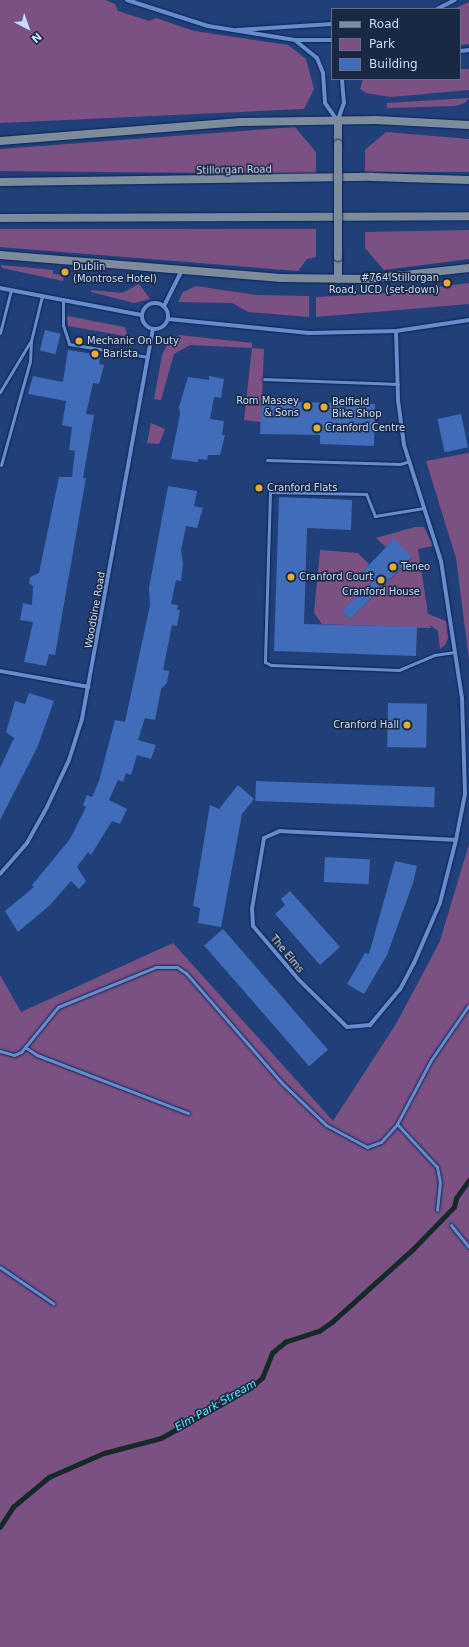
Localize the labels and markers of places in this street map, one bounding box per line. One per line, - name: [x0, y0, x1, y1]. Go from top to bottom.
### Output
- place label: Dublin (Montrose Hotel): [73, 260, 157, 284]
- marker: Dublin (Montrose Hotel): [60, 267, 70, 277]
- place label: #764 Stillorgan Road, UCD (set-down): [329, 271, 439, 294]
- marker: #764 Stillorgan Road, UCD (set-down): [442, 278, 452, 288]
- place label: Mechanic On Duty: [87, 335, 179, 347]
- marker: Mechanic On Duty: [74, 336, 84, 346]
- place label: Barista: [103, 348, 138, 360]
- marker: Barista: [90, 349, 100, 359]
- place label: Rom Massey & Sons: [236, 394, 299, 418]
- place label: Belfield Bike Shop: [332, 395, 382, 418]
- marker: Rom Massey & Sons: [302, 401, 312, 411]
- marker: Belfield Bike Shop: [319, 402, 329, 412]
- place label: Cranford Centre: [325, 422, 405, 434]
- marker: Cranford Centre: [312, 423, 322, 433]
- place label: Cranford Flats: [267, 482, 337, 494]
- marker: Cranford Flats: [254, 483, 264, 493]
- place label: Teneo: [401, 561, 430, 573]
- marker: Teneo: [388, 562, 398, 572]
- place label: Cranford Court: [299, 571, 373, 583]
- marker: Cranford Court: [286, 572, 296, 582]
- marker: Cranford House: [376, 575, 386, 585]
- place label: Cranford House: [342, 586, 420, 598]
- place label: Cranford Hall: [333, 719, 399, 731]
- marker: Cranford Hall: [402, 720, 412, 730]

